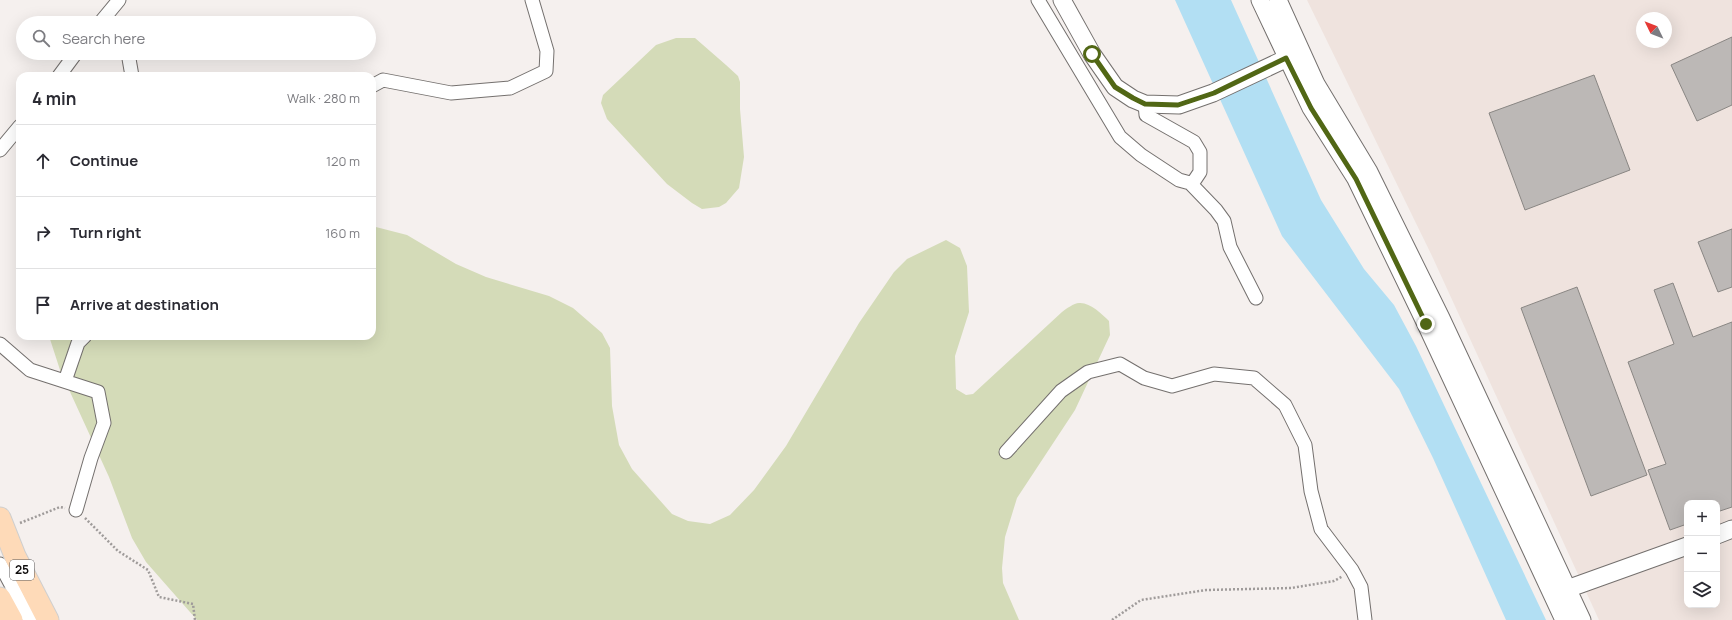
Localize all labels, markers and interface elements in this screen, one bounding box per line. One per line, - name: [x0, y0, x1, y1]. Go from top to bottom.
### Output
- north arrow: [1636, 12, 1672, 48]
- search box: [16, 16, 376, 60]
- icon: search: [30, 27, 52, 49]
- text: Search here: [62, 28, 145, 49]
- route start: [1083, 45, 1101, 63]
- text: 4 min: [32, 87, 76, 110]
- text: Walk · 280 m: [287, 89, 360, 107]
- icon: ahead: [32, 150, 54, 172]
- text: Continue: [70, 150, 138, 171]
- text: 120 m: [326, 152, 360, 170]
- icon: right: [32, 222, 54, 244]
- text: Turn right: [70, 222, 141, 243]
- text: 160 m: [325, 224, 360, 242]
- icon: arrive: [32, 294, 54, 316]
- text: Arrive at destination: [70, 294, 219, 315]
- route end: [1417, 315, 1435, 333]
- map controls: [1684, 500, 1720, 608]
- button: +: [1684, 500, 1720, 536]
- button: −: [1684, 536, 1720, 572]
- road number: 25: [10, 560, 34, 580]
- button: layers: [1684, 572, 1720, 608]

